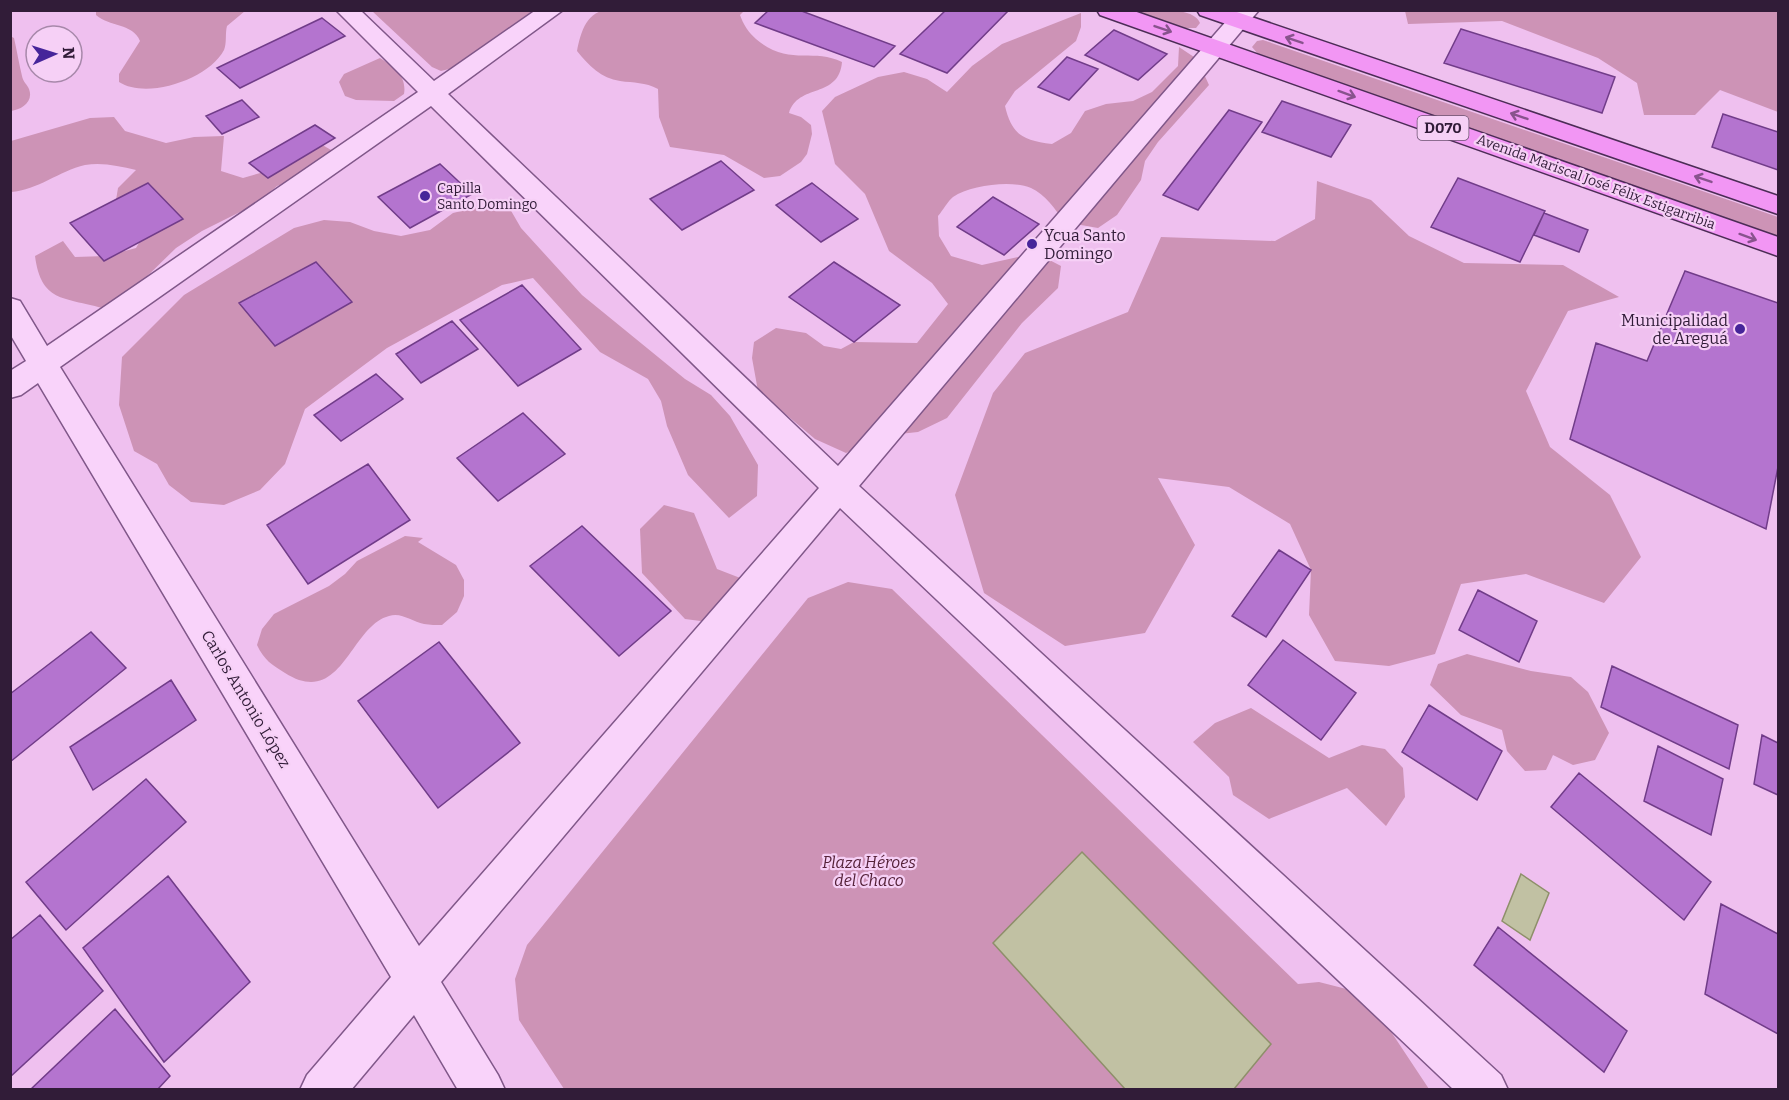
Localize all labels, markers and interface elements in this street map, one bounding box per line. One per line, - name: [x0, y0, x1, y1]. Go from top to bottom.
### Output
- north arrow: [24, 24, 84, 84]
- one-way arrow: [1153, 25, 1172, 36]
- one-way arrow: [1286, 33, 1304, 44]
- text: N: [59, 47, 78, 60]
- one-way arrow: [1337, 89, 1356, 100]
- one-way arrow: [1510, 110, 1529, 121]
- road number: D070: [1418, 116, 1468, 140]
- street label: Avenida Mariscal José Félix Estigarribia: [1474, 131, 1718, 233]
- one-way arrow: [1694, 173, 1713, 184]
- place label: Capilla Santo Domingo: [437, 180, 537, 213]
- marker: Capilla Santo Domingo: [418, 189, 432, 203]
- place label: Ycua Santo Domingo: [1044, 226, 1126, 263]
- one-way arrow: [1739, 232, 1757, 243]
- marker: Ycua Santo Domingo: [1025, 237, 1039, 251]
- place label: Municipalidad de Areguá: [1621, 311, 1729, 348]
- marker: Municipalidad de Areguá: [1733, 322, 1747, 336]
- street label: Carlos Antonio López: [197, 627, 295, 772]
- park label: Plaza Héroes del Chaco: [822, 853, 916, 890]

